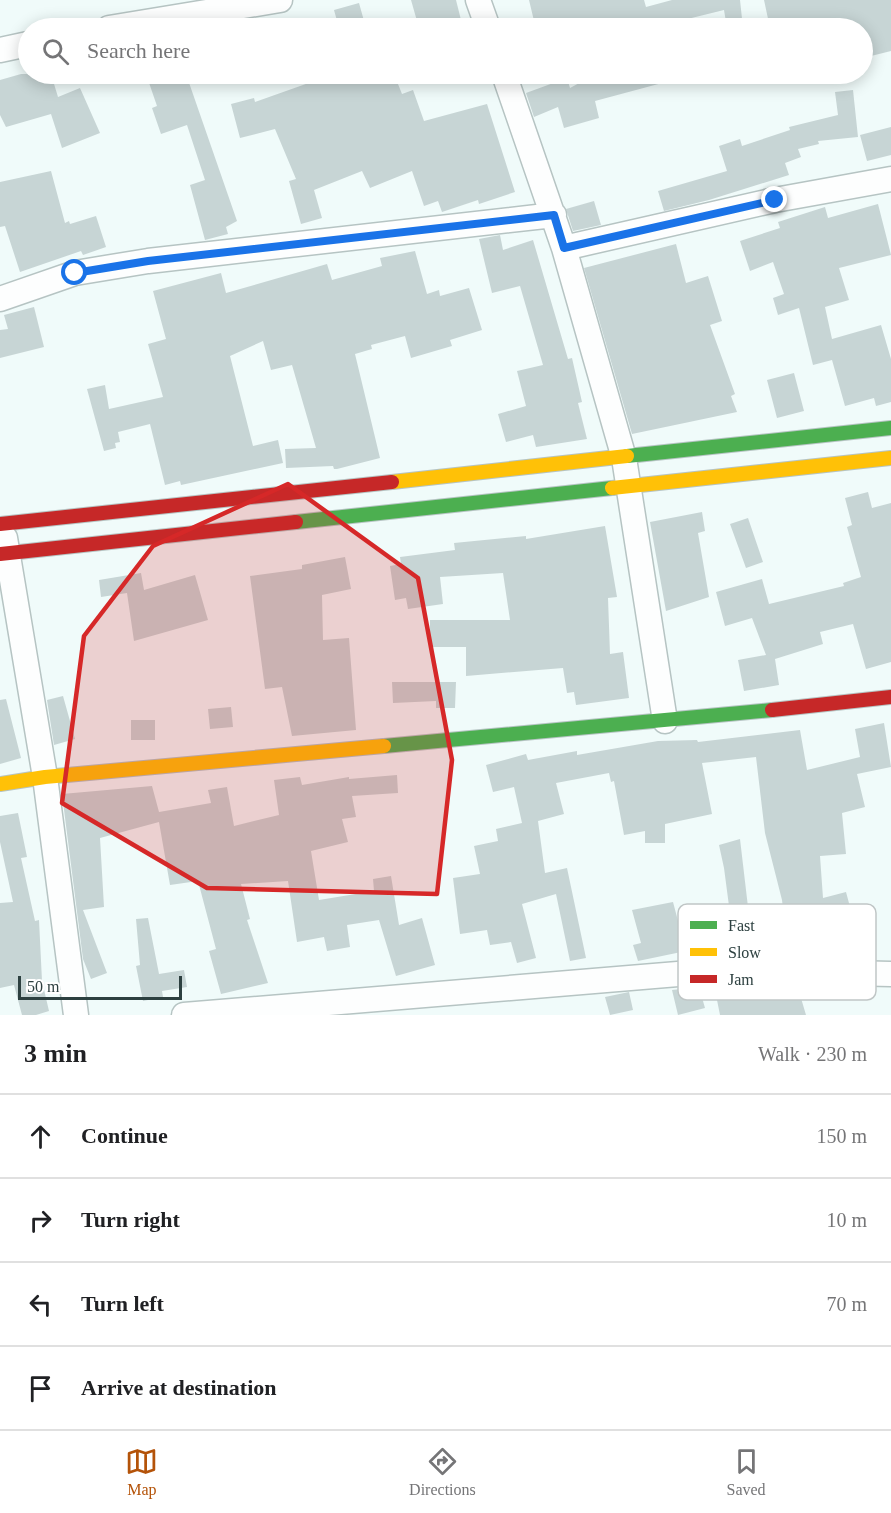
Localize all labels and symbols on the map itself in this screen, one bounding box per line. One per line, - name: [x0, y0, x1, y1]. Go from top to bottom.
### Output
- route end: [761, 186, 787, 212]
- route start: [61, 259, 87, 285]
- legend: [678, 904, 876, 1000]
- text: Fast: [728, 917, 755, 934]
- text: Slow: [728, 944, 761, 961]
- text: Jam: [728, 971, 754, 988]
- scale bar: [18, 973, 182, 1000]

